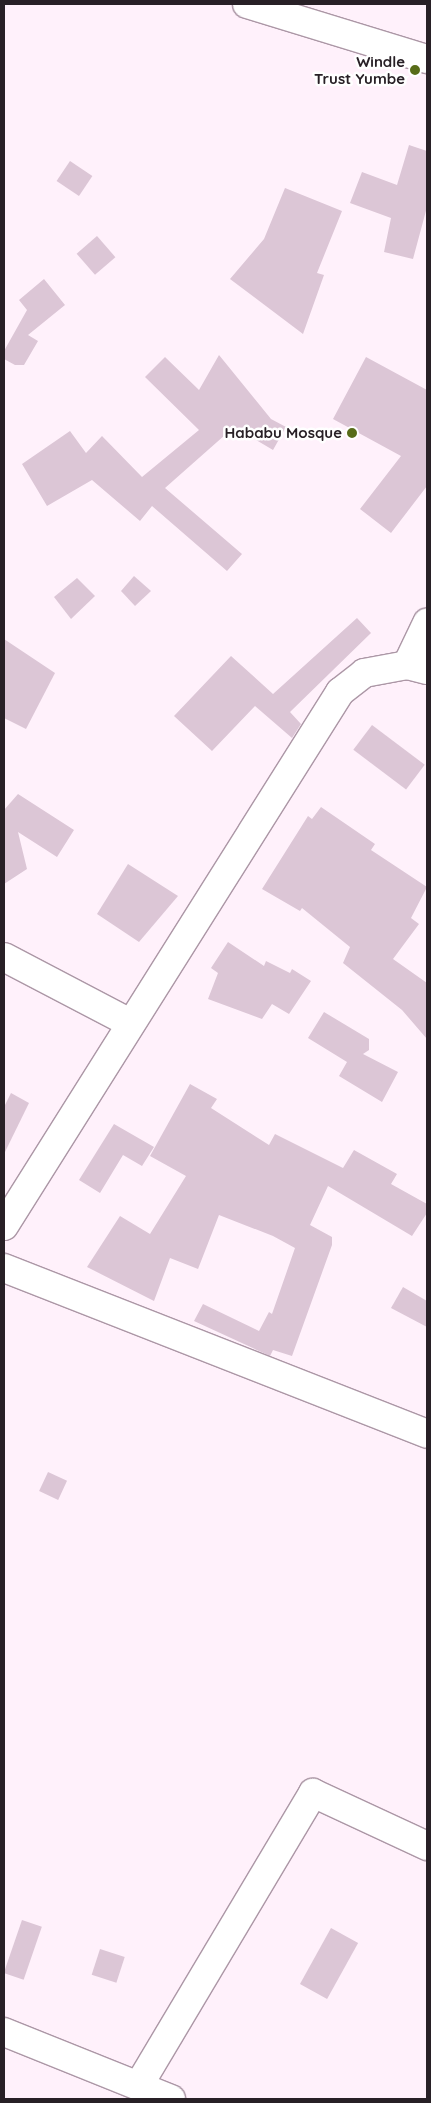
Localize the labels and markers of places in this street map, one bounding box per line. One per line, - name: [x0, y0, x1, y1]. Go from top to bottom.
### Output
- place label: Windle Trust Yumbe: [314, 52, 405, 87]
- marker: Windle Trust Yumbe: [409, 64, 421, 76]
- place label: Hababu Mosque: [225, 424, 342, 442]
- marker: Hababu Mosque: [346, 427, 358, 439]

